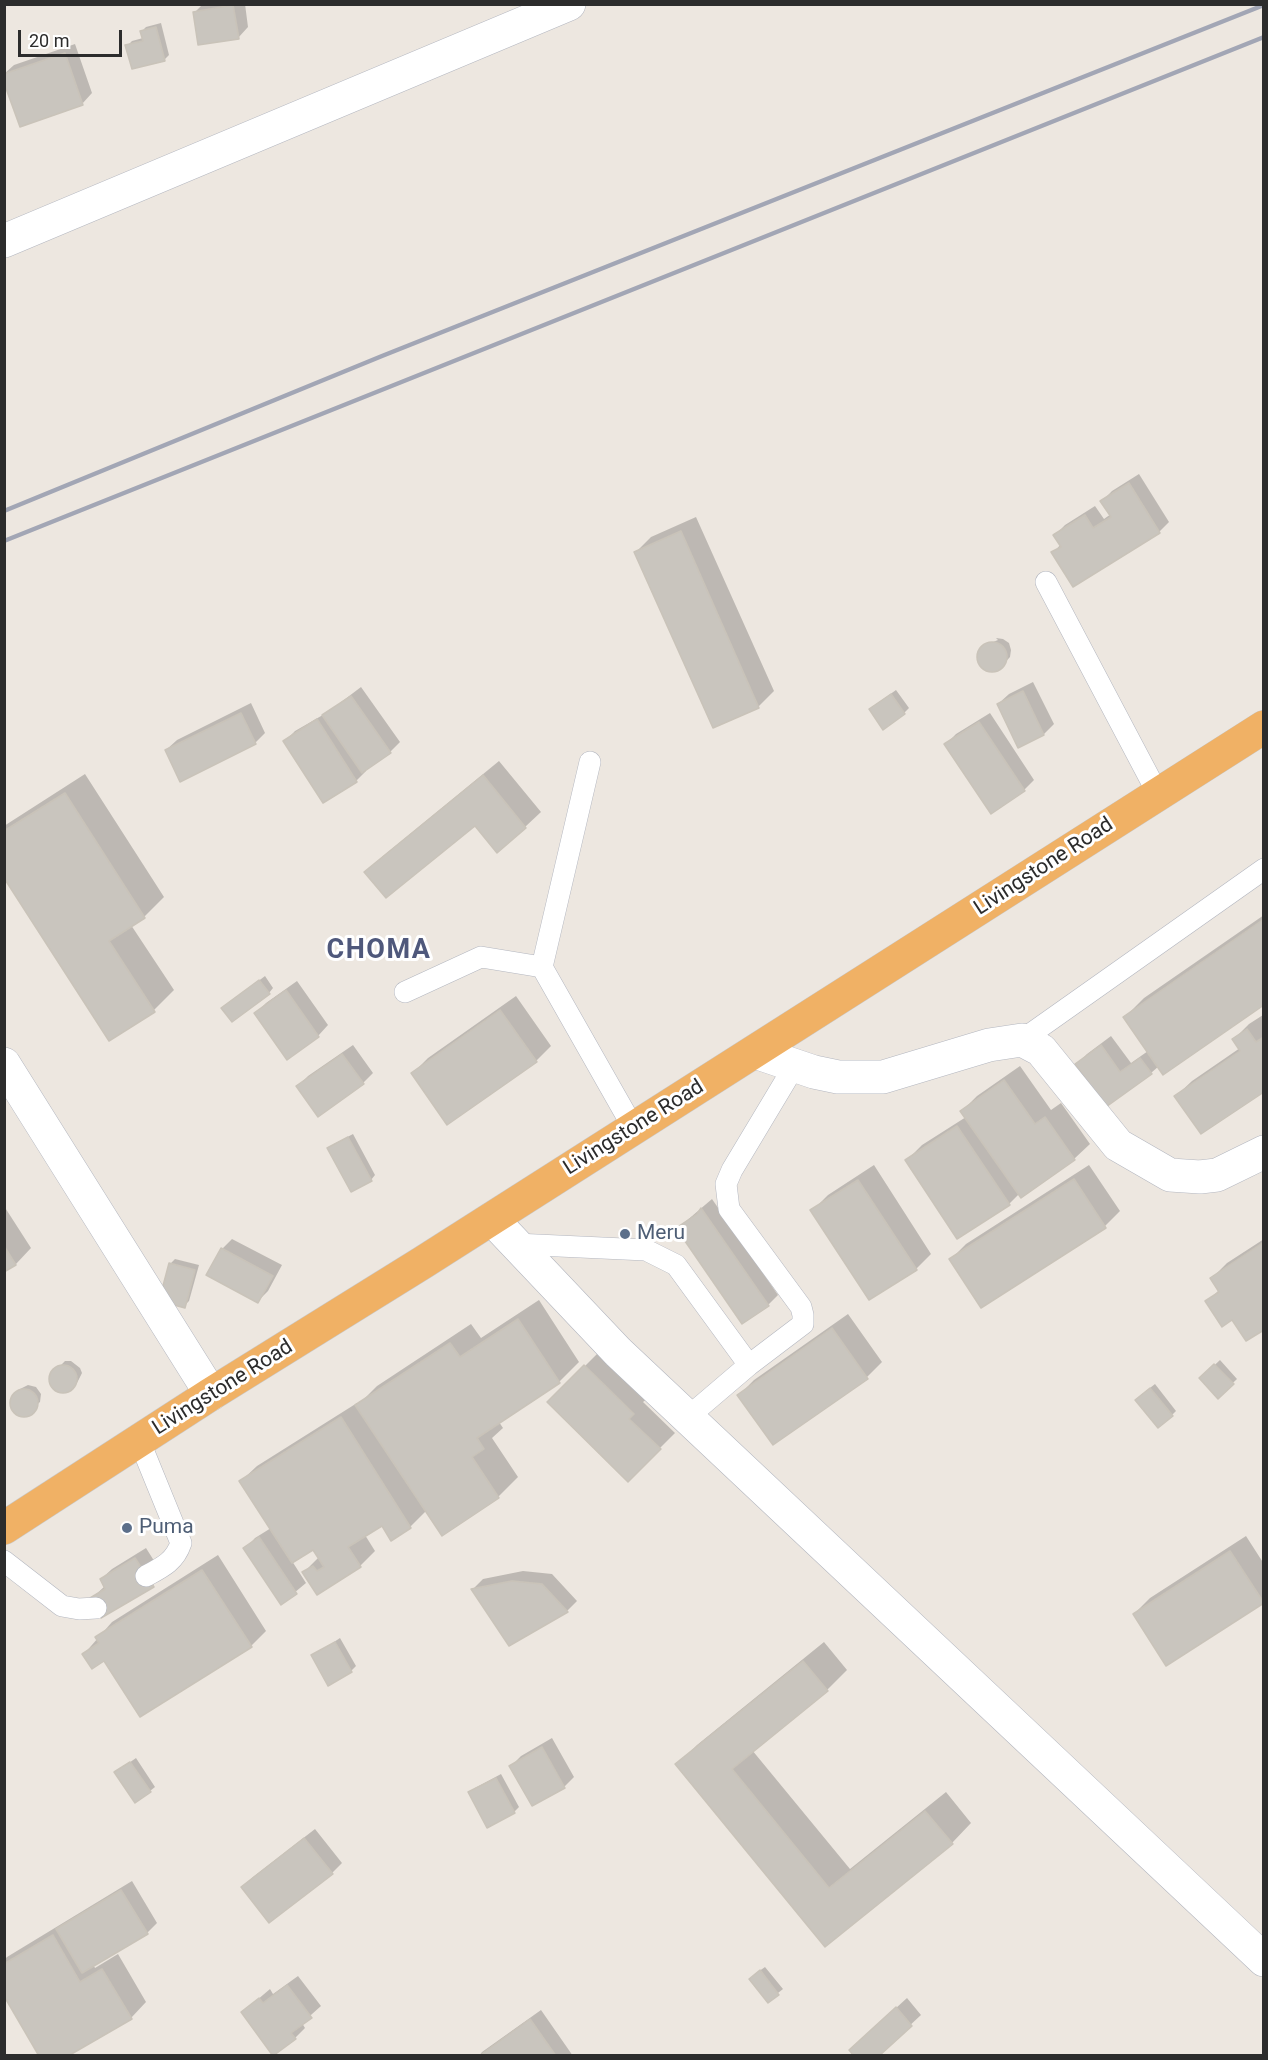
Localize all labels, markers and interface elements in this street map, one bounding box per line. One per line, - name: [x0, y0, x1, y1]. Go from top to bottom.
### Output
- scale bar: [21, 18, 124, 56]
- text: 20 m: [29, 30, 69, 51]
- street label: Livingstone Road: [970, 813, 1118, 921]
- district label: CHOMA: [327, 935, 431, 967]
- street label: Livingstone Road: [559, 1075, 709, 1181]
- place label: Meru: [637, 1221, 685, 1247]
- marker: Meru: [618, 1227, 632, 1241]
- street label: Livingstone Road: [148, 1335, 298, 1441]
- place label: Puma: [139, 1515, 194, 1541]
- marker: Puma: [120, 1521, 134, 1535]

